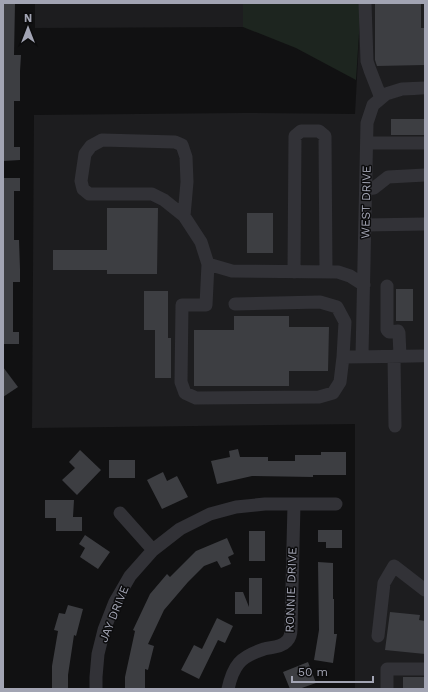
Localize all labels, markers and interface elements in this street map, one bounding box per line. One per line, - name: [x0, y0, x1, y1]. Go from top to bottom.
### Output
- north arrow: [8, 8, 48, 48]
- text: N: [24, 12, 32, 25]
- street label: WEST DRIVE: [358, 165, 374, 239]
- street label: RONNIE DRIVE: [283, 547, 299, 633]
- street label: JAY DRIVE: [96, 583, 132, 644]
- scale bar: [292, 658, 373, 684]
- text: 50 m: [298, 665, 328, 679]

